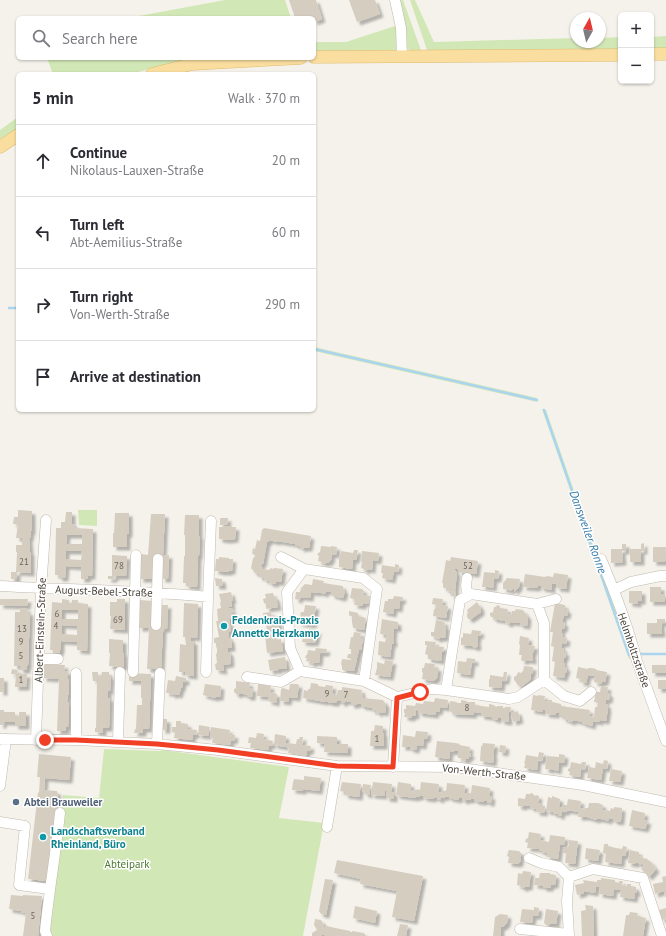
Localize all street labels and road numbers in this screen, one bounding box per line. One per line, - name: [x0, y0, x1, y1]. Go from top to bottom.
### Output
- street label: Albert-Einstein-Straße: [31, 577, 49, 683]
- street label: August-Bebel-Straße: [55, 582, 153, 600]
- street label: Helmholtzstraße: [615, 611, 654, 690]
- street label: Von-Werth-Straße: [440, 761, 527, 783]

